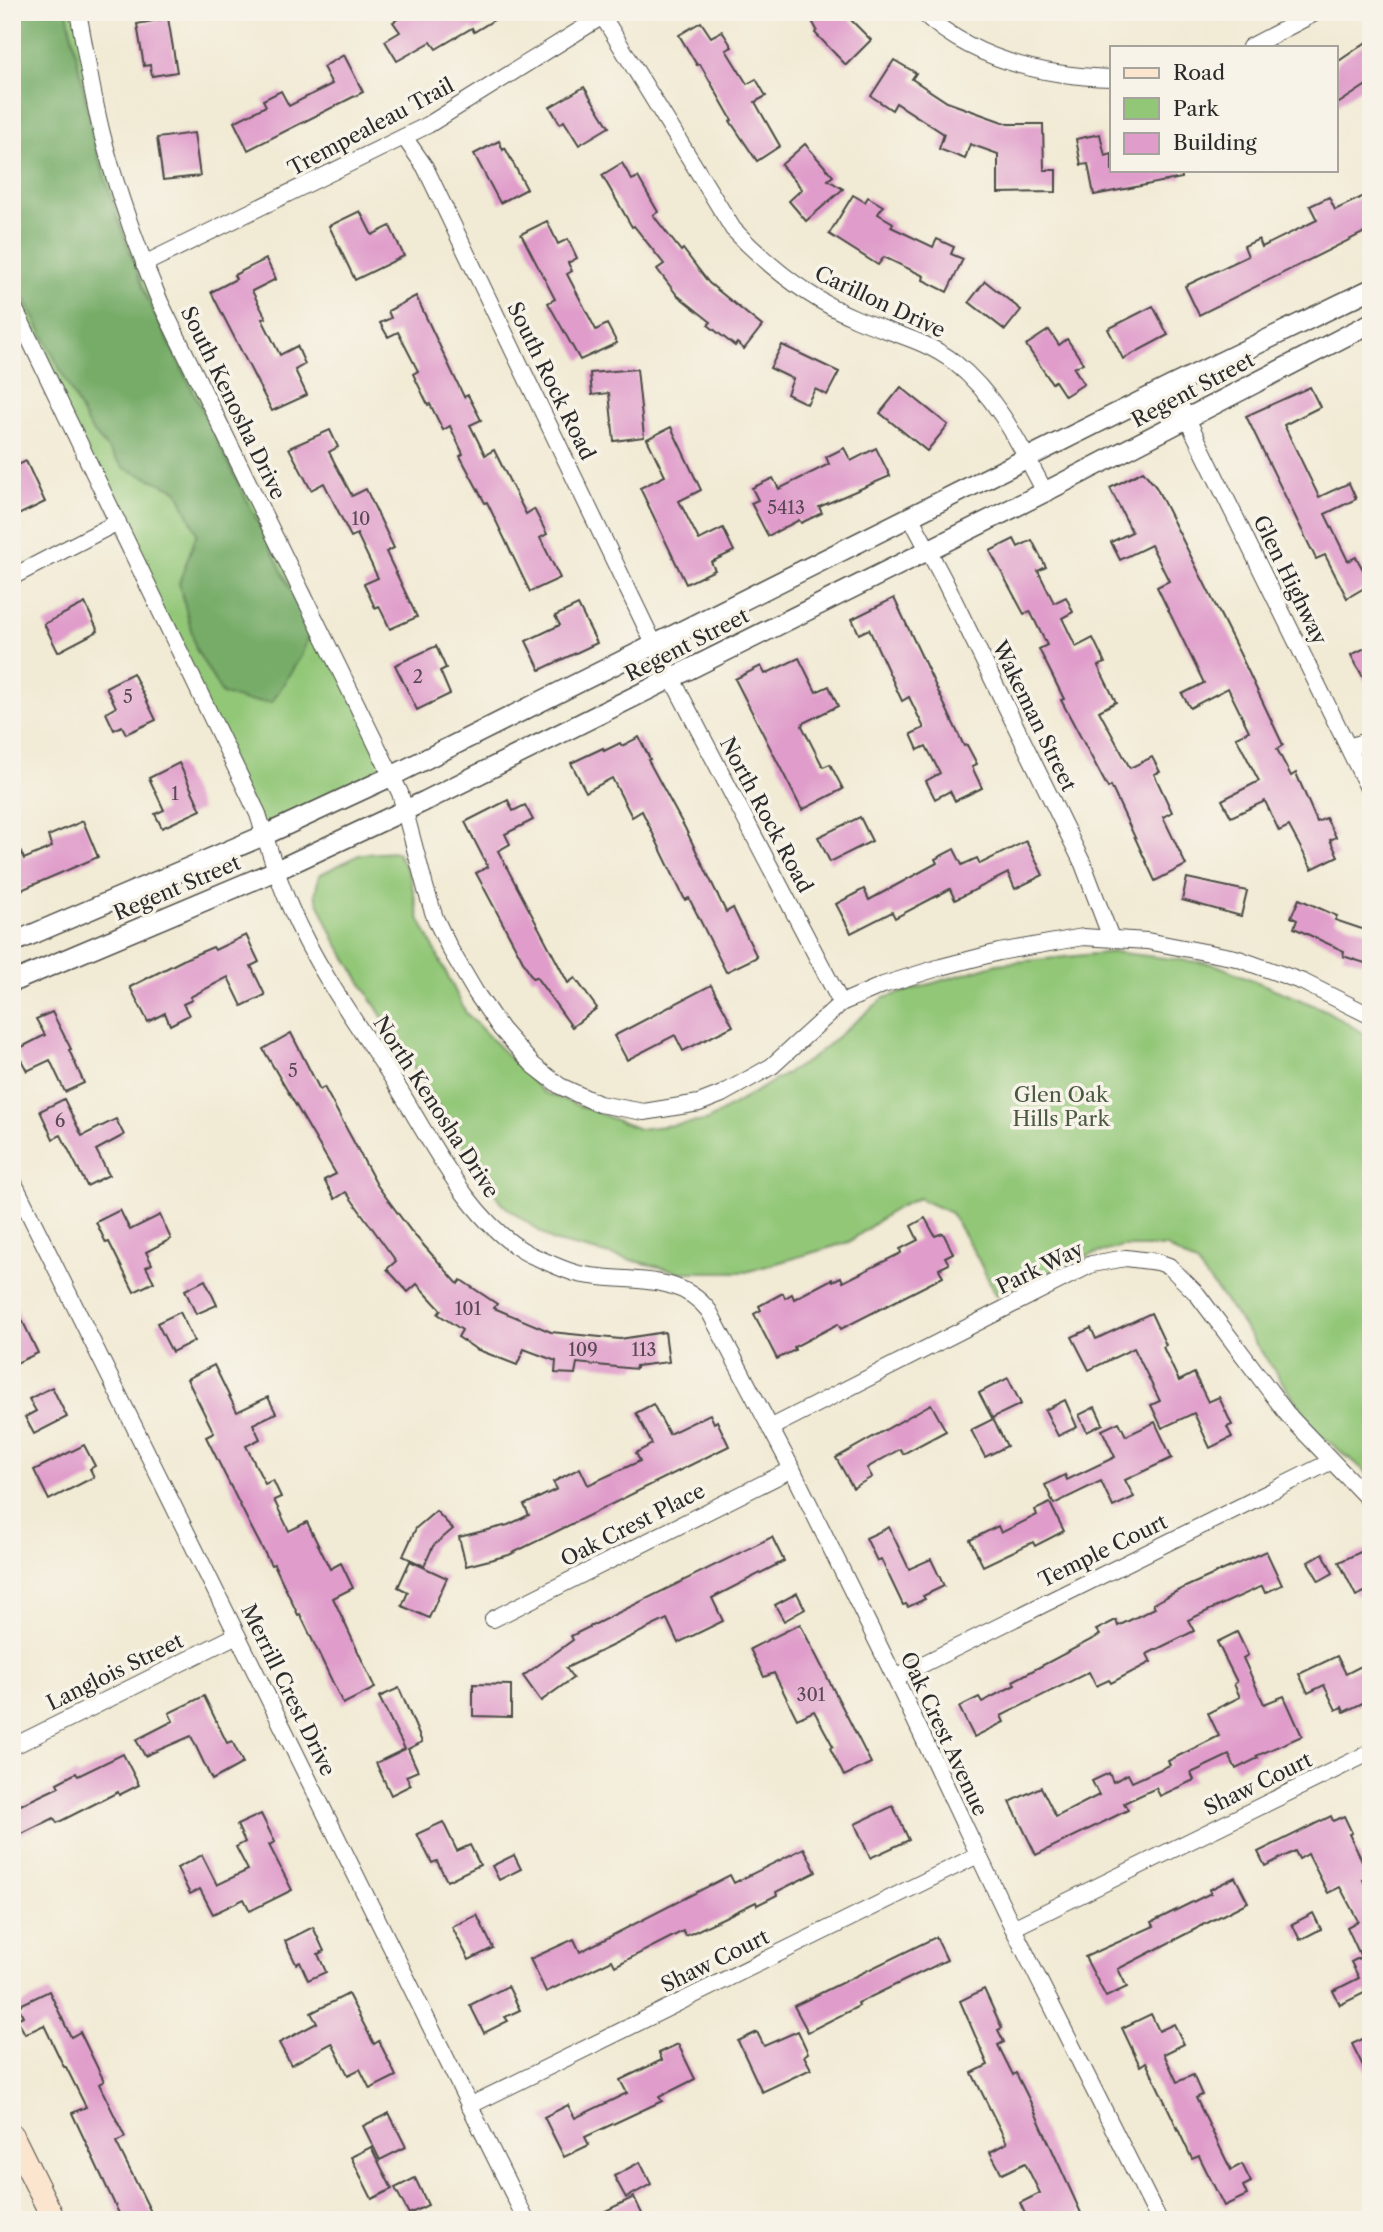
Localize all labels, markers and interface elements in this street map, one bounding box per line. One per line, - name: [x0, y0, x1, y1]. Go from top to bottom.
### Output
- legend: [1110, 46, 1338, 172]
- text: Road: [1173, 60, 1225, 85]
- street label: Trempealeau Trail: [284, 72, 458, 181]
- text: Park: [1173, 96, 1219, 121]
- text: Building: [1173, 130, 1258, 155]
- street label: Carillon Drive: [811, 260, 949, 343]
- street label: South Rock Road: [502, 298, 601, 464]
- street label: South Kenosha Drive: [176, 302, 291, 503]
- street label: Regent Street: [1127, 346, 1259, 432]
- house number: 5413: [767, 497, 805, 519]
- house number: 10: [352, 508, 370, 530]
- street label: Glen Highway: [1248, 511, 1333, 649]
- street label: Regent Street: [621, 602, 753, 686]
- street label: Wakeman Street: [987, 636, 1082, 796]
- house number: 2: [413, 666, 423, 688]
- house number: 5: [123, 686, 133, 708]
- street label: North Rock Road: [715, 733, 818, 897]
- house number: 1: [171, 783, 179, 805]
- street label: Regent Street: [110, 849, 245, 926]
- street label: North Kenosha Drive: [368, 1011, 505, 1202]
- house number: 5: [288, 1060, 298, 1082]
- park label: Glen Oak Hills Park: [1012, 1082, 1110, 1131]
- house number: 6: [55, 1110, 65, 1132]
- street label: Park Way: [992, 1236, 1087, 1299]
- house number: 101: [455, 1298, 482, 1320]
- house number: 109: [568, 1339, 598, 1361]
- house number: 113: [631, 1339, 657, 1361]
- street label: Oak Crest Place: [557, 1477, 709, 1572]
- street label: Temple Court: [1034, 1508, 1172, 1592]
- street label: Merrill Crest Drive: [236, 1600, 341, 1780]
- street label: Langlois Street: [42, 1627, 188, 1715]
- street label: Oak Crest Avenue: [895, 1648, 993, 1820]
- house number: 301: [797, 1684, 826, 1706]
- street label: Shaw Court: [1200, 1746, 1316, 1820]
- street label: Shaw Court: [657, 1923, 773, 1997]

